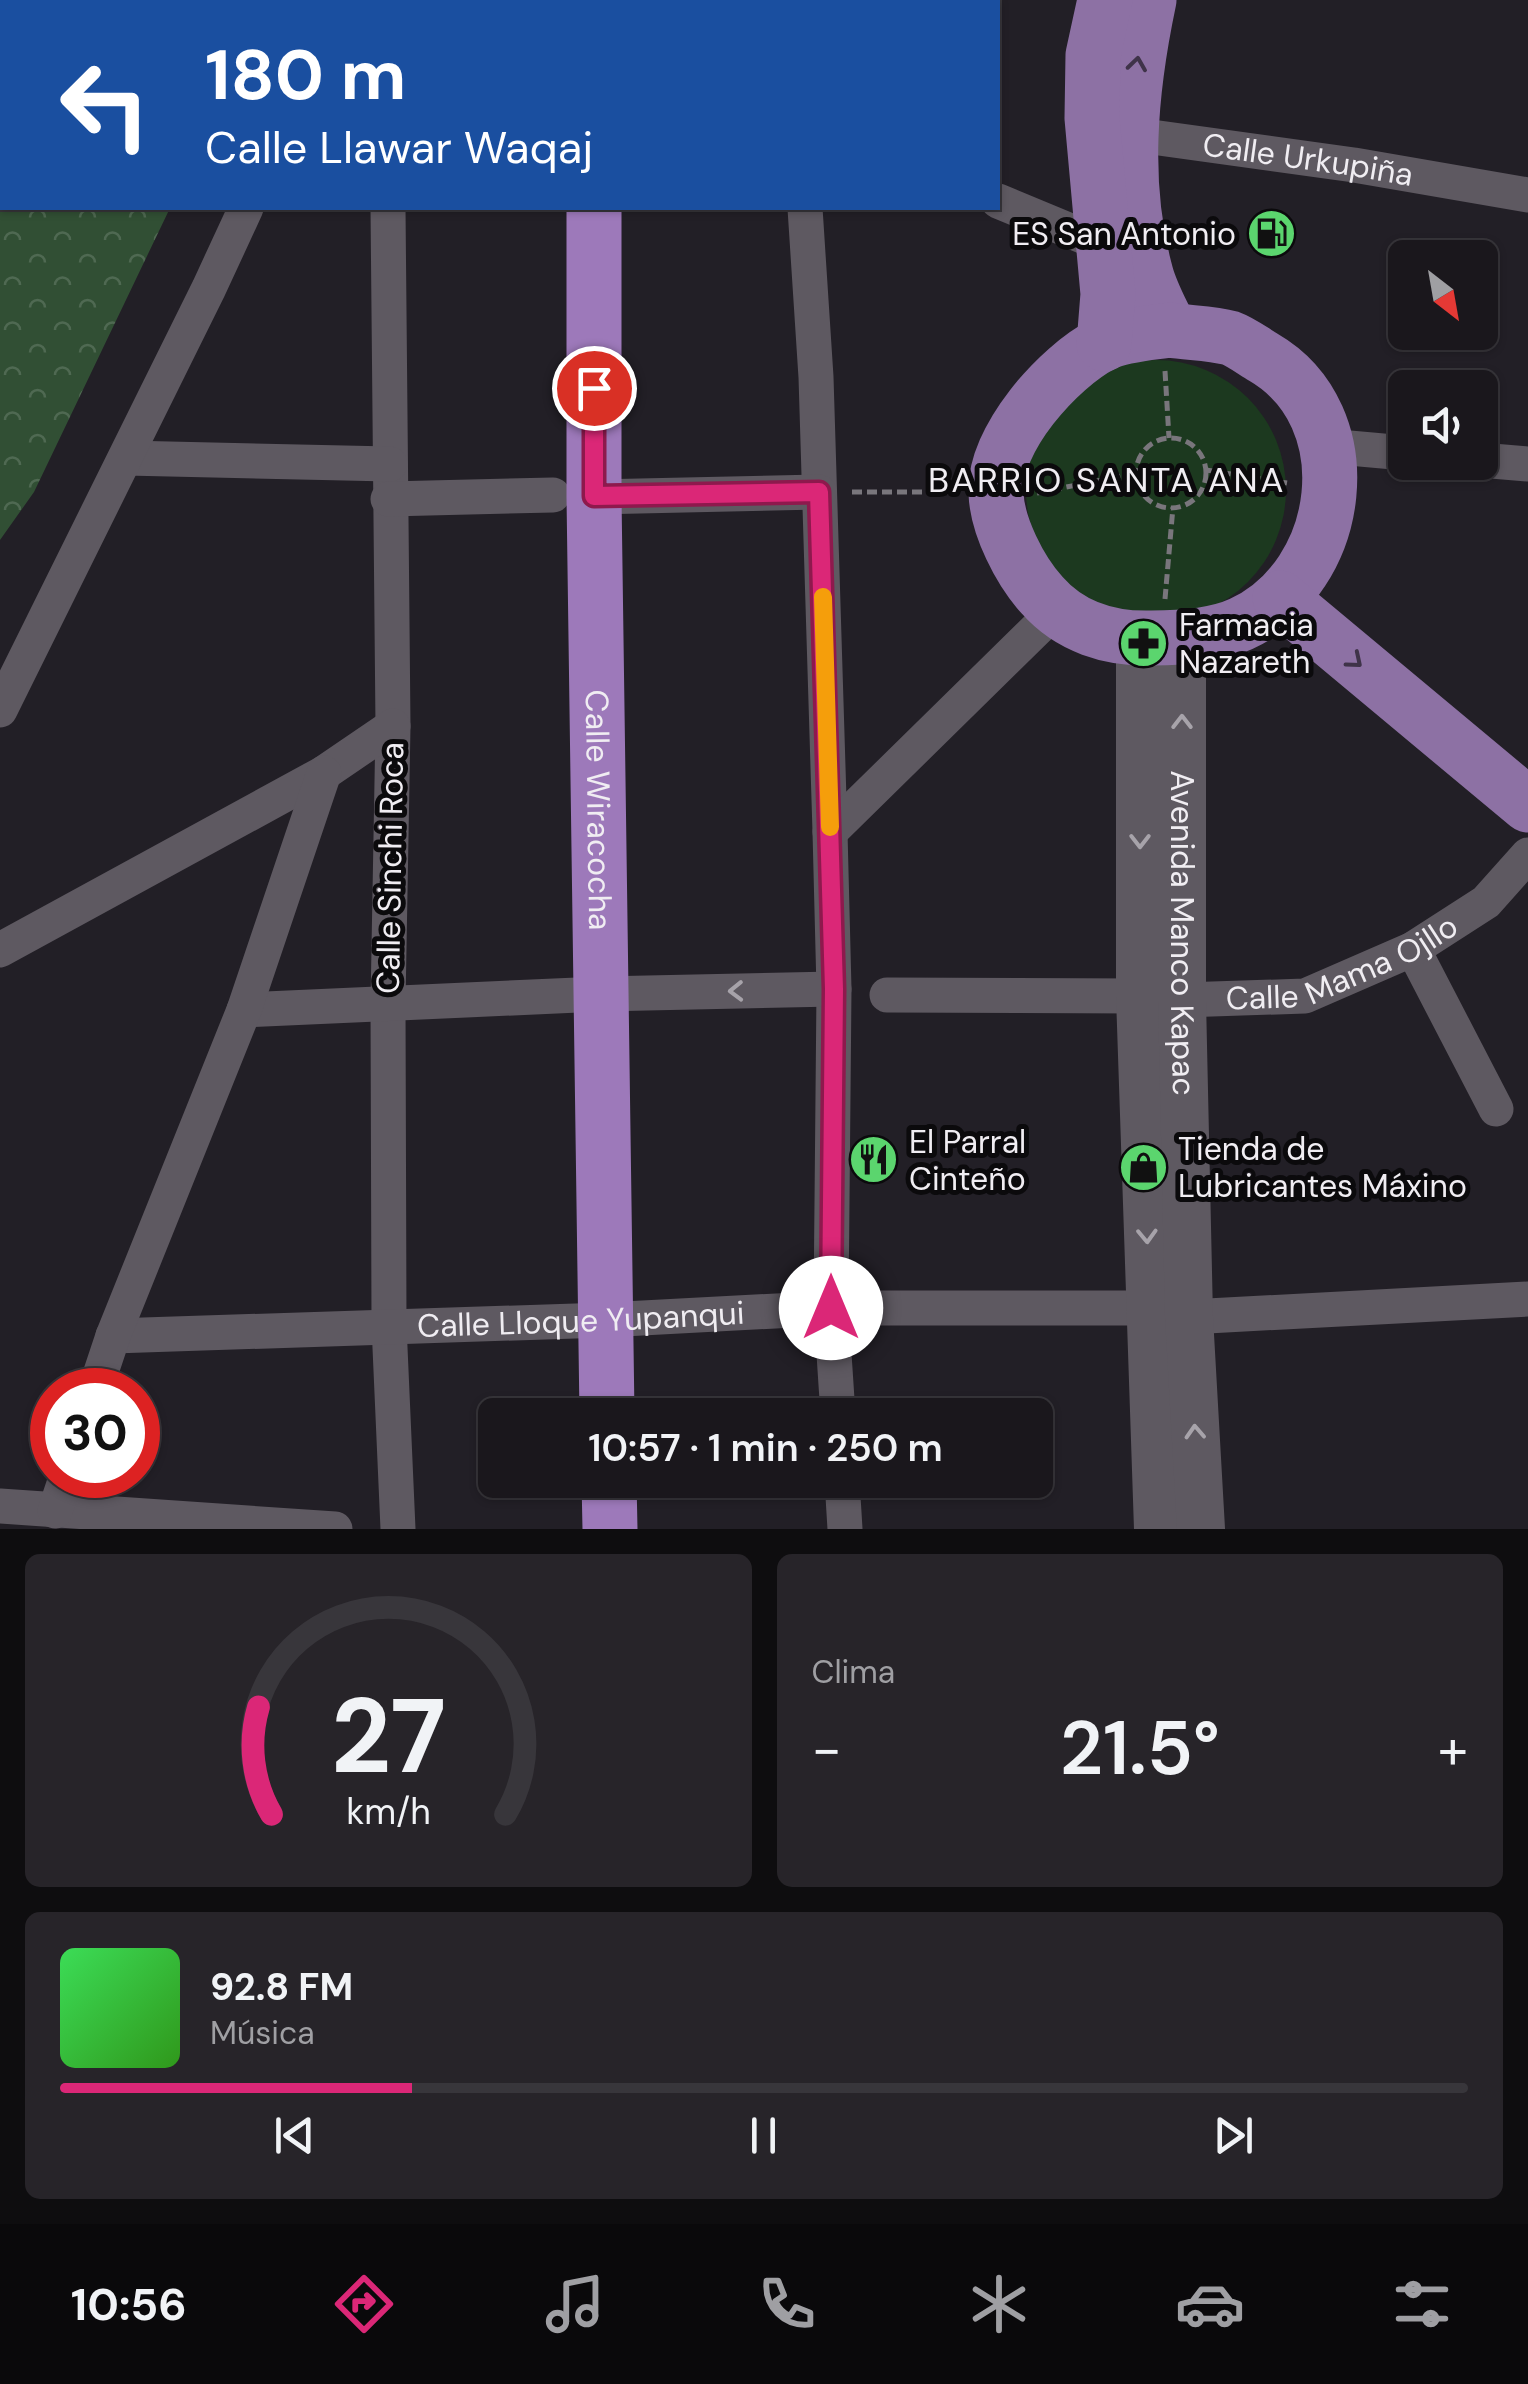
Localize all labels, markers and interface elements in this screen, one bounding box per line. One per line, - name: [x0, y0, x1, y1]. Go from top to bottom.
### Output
- text: 180 m: [205, 30, 406, 121]
- icon: left: [40, 40, 170, 170]
- one-way arrow: [1125, 56, 1146, 72]
- text: Calle Llawar Waqaj: [205, 118, 593, 177]
- street label: Calle Urkupiña: [1200, 123, 1416, 196]
- fuel station icon: ES San Antonio: [1245, 208, 1297, 260]
- place label: ES San Antonio: [1012, 213, 1236, 255]
- north arrow: [1388, 240, 1498, 350]
- map controls: [1388, 240, 1498, 480]
- pin: [552, 346, 637, 431]
- icon: arrive: [567, 361, 622, 416]
- button: sound: [1388, 370, 1498, 480]
- district label: BARRIO SANTA ANA: [928, 457, 1286, 503]
- place label: Farmacia Nazareth: [1179, 604, 1314, 683]
- pharmacy icon: Farmacia Nazareth: [1118, 617, 1170, 669]
- one-way arrow: [1343, 649, 1362, 667]
- street label: Calle Wiracocha: [576, 689, 621, 931]
- one-way arrow: [1171, 713, 1193, 728]
- street label: Calle Sinchi Roca: [367, 742, 413, 994]
- street label: Avenida Manco Kapac: [1161, 770, 1205, 1096]
- one-way arrow: [1129, 834, 1151, 849]
- street label: Calle Mama Ojllo: [1225, 905, 1466, 1020]
- one-way arrow: [728, 980, 744, 1001]
- place label: El Parral Cinteño: [909, 1121, 1026, 1200]
- place label: Tienda de Lubricantes Máxino: [1178, 1128, 1467, 1207]
- restaurant icon: El Parral Cinteño: [848, 1134, 900, 1186]
- shop icon: Tienda de Lubricantes Máxino: [1117, 1141, 1169, 1193]
- one-way arrow: [1136, 1228, 1157, 1244]
- position arrow: [779, 1256, 883, 1360]
- street label: Calle Lloque Yupanqui: [416, 1292, 745, 1347]
- speed limit sign: 30: [30, 1368, 160, 1498]
- text: 10:57 · 1 min · 250 m: [588, 1423, 943, 1473]
- one-way arrow: [1185, 1423, 1207, 1439]
- text: Clima: [812, 1651, 895, 1693]
- text: 27: [331, 1669, 446, 1804]
- text: 21.5°: [1060, 1700, 1220, 1797]
- text: −: [812, 1713, 842, 1785]
- text: +: [1438, 1713, 1468, 1785]
- text: km/h: [346, 1789, 430, 1835]
- text: 92.8 FM: [210, 1962, 353, 2012]
- text: Música: [210, 2012, 315, 2054]
- icon: previous: [267, 2108, 322, 2163]
- icon: pause: [736, 2108, 791, 2163]
- icon: next: [1206, 2108, 1261, 2163]
- icon: directions: [329, 2269, 399, 2339]
- icon: music: [540, 2269, 610, 2339]
- icon: phone: [752, 2269, 822, 2339]
- icon: climate: [964, 2269, 1034, 2339]
- icon: car: [1175, 2269, 1245, 2339]
- icon: filters: [1387, 2269, 1457, 2339]
- text: 10:56: [71, 2275, 187, 2334]

